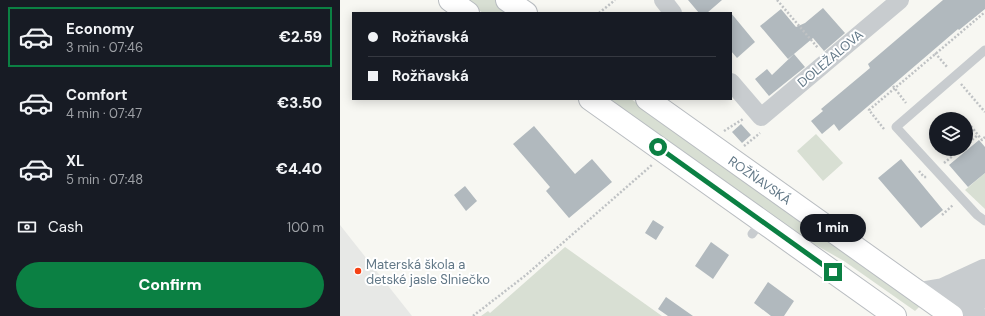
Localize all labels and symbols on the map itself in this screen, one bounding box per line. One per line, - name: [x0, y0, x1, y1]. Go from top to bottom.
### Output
- street label: DOLEŽALOVA: [794, 26, 867, 91]
- route start: [649, 138, 667, 156]
- street label: ROŽŇAVSKÁ: [725, 152, 795, 209]
- callout: 1 min: [800, 214, 866, 242]
- place label: Materská škola a detské jasle Slniečko: [366, 256, 490, 288]
- route end: [824, 263, 842, 281]
- marker: Materská škola a detské jasle Slniečko: [353, 266, 363, 276]

